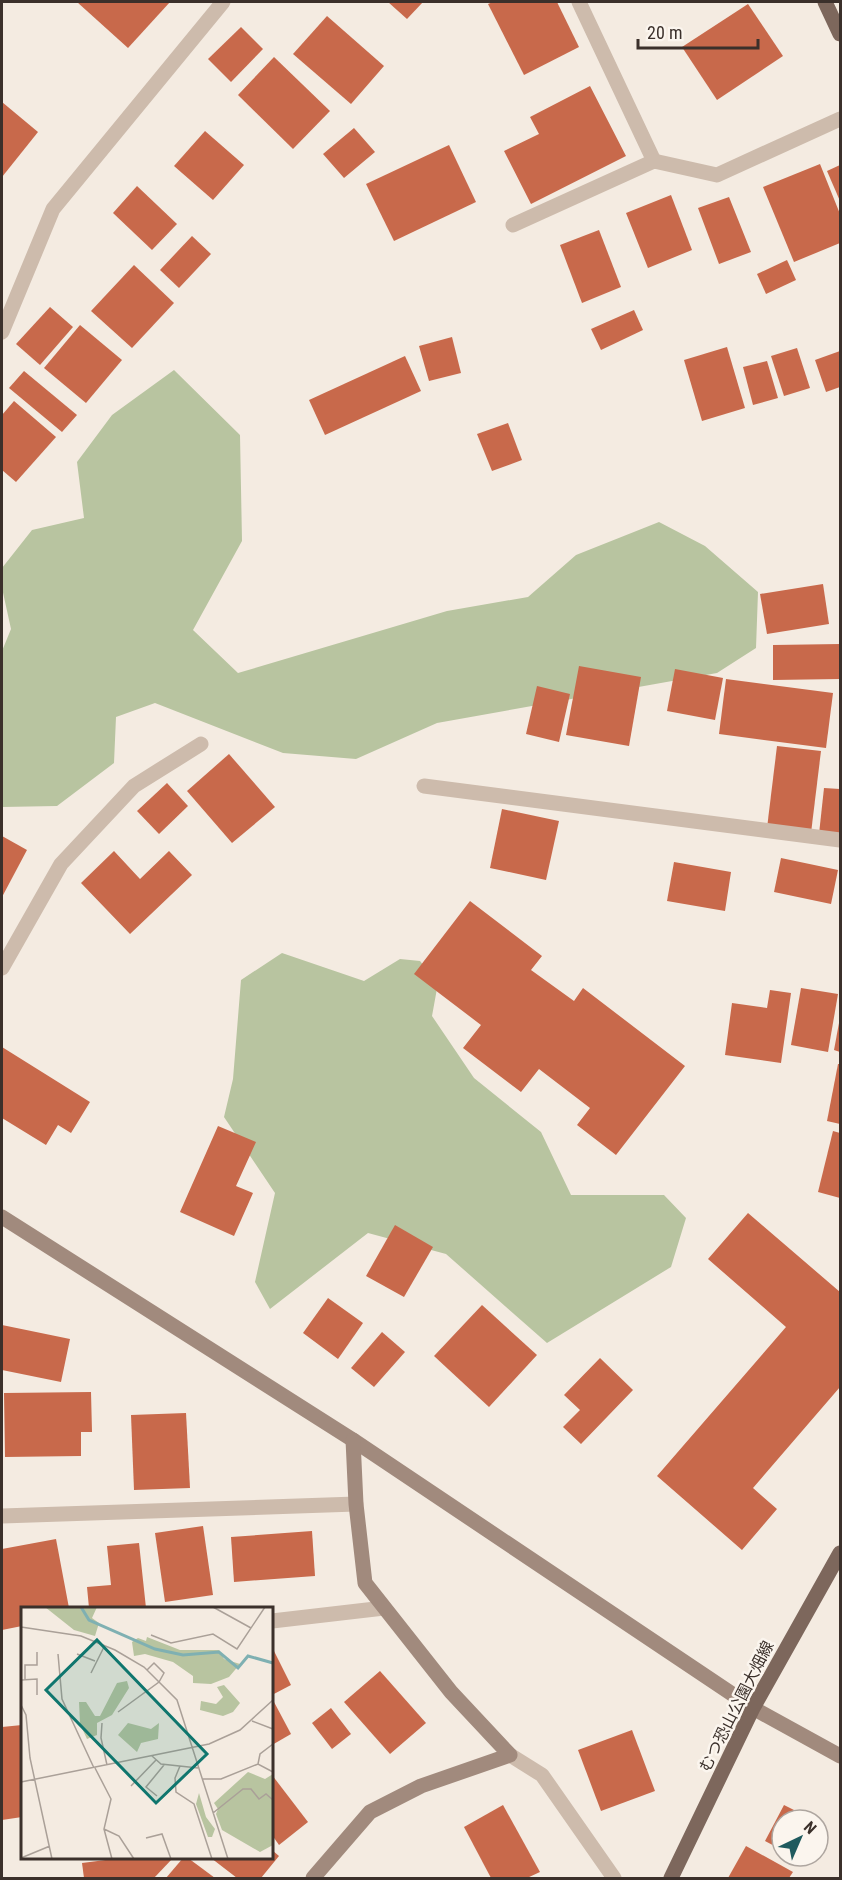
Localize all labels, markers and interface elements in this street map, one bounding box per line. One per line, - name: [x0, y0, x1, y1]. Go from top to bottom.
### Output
- scale bar: [638, 12, 758, 50]
- text: 20 m: [647, 22, 682, 43]
- inset map: [21, 1607, 273, 1859]
- street label: むつ恐山公園大畑線: [695, 1638, 778, 1775]
- north arrow: [770, 1808, 830, 1868]
- text: N: [800, 1817, 820, 1838]

